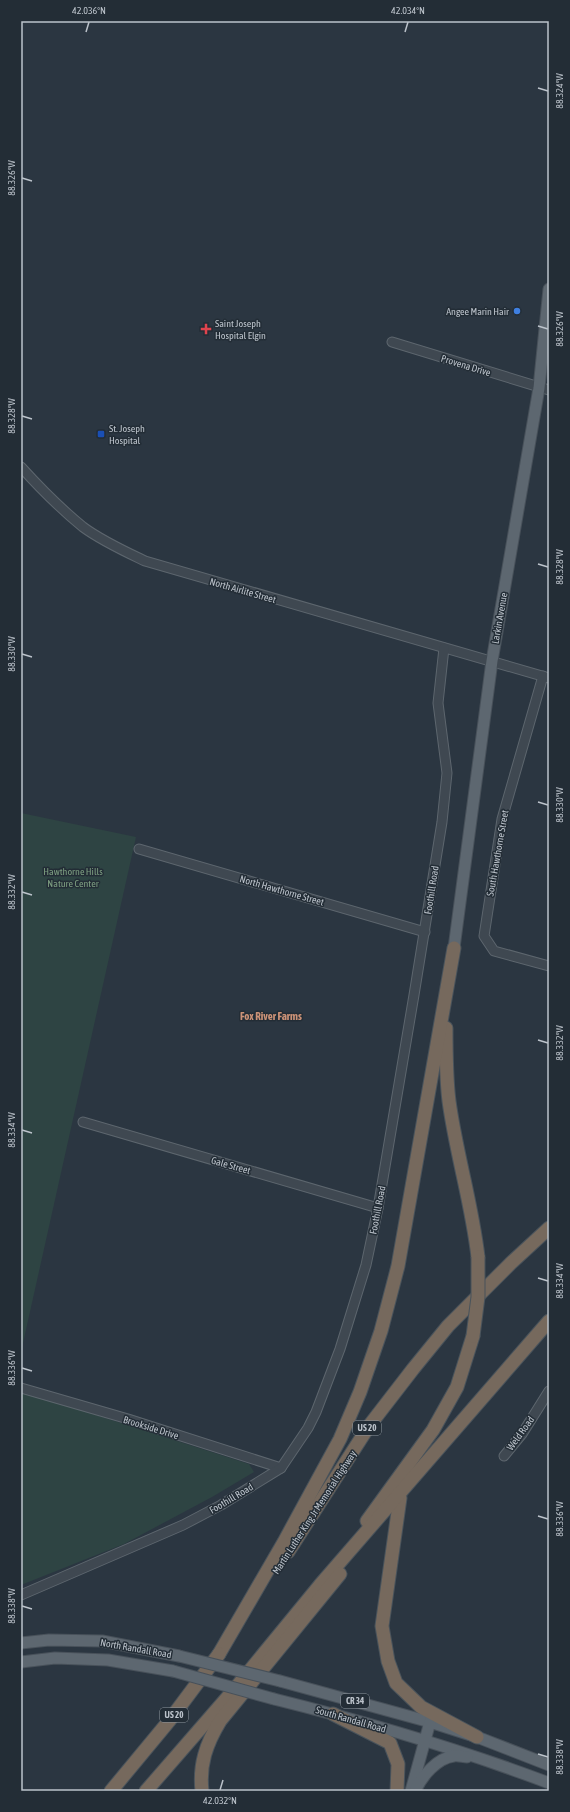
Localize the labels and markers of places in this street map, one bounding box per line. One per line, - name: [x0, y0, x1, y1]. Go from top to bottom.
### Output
- place label: Angee Marin Hair: [446, 306, 510, 317]
- marker: Angee Marin Hair: [512, 306, 522, 316]
- place label: Saint Joseph Hospital Elgin: [215, 318, 266, 341]
- marker: Saint Joseph Hospital Elgin: [200, 323, 212, 335]
- place label: St. Joseph Hospital: [109, 423, 145, 446]
- marker: St. Joseph Hospital: [96, 429, 106, 439]

